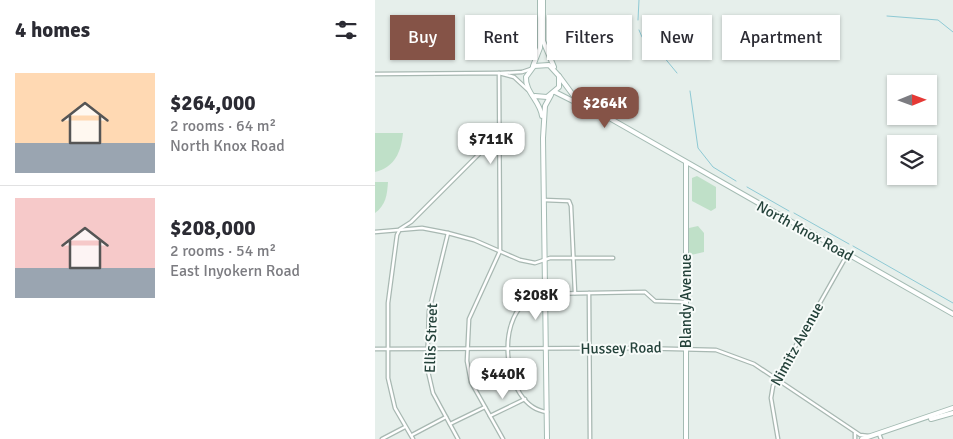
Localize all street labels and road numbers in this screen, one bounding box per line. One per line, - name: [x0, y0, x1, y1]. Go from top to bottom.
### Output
- street label: North Knox Road: [754, 197, 856, 265]
- street label: Blandy Avenue: [677, 254, 695, 348]
- street label: Nimitz Avenue: [767, 299, 827, 389]
- street label: Ellis Street: [421, 303, 441, 373]
- street label: Hussey Road: [580, 338, 662, 358]

